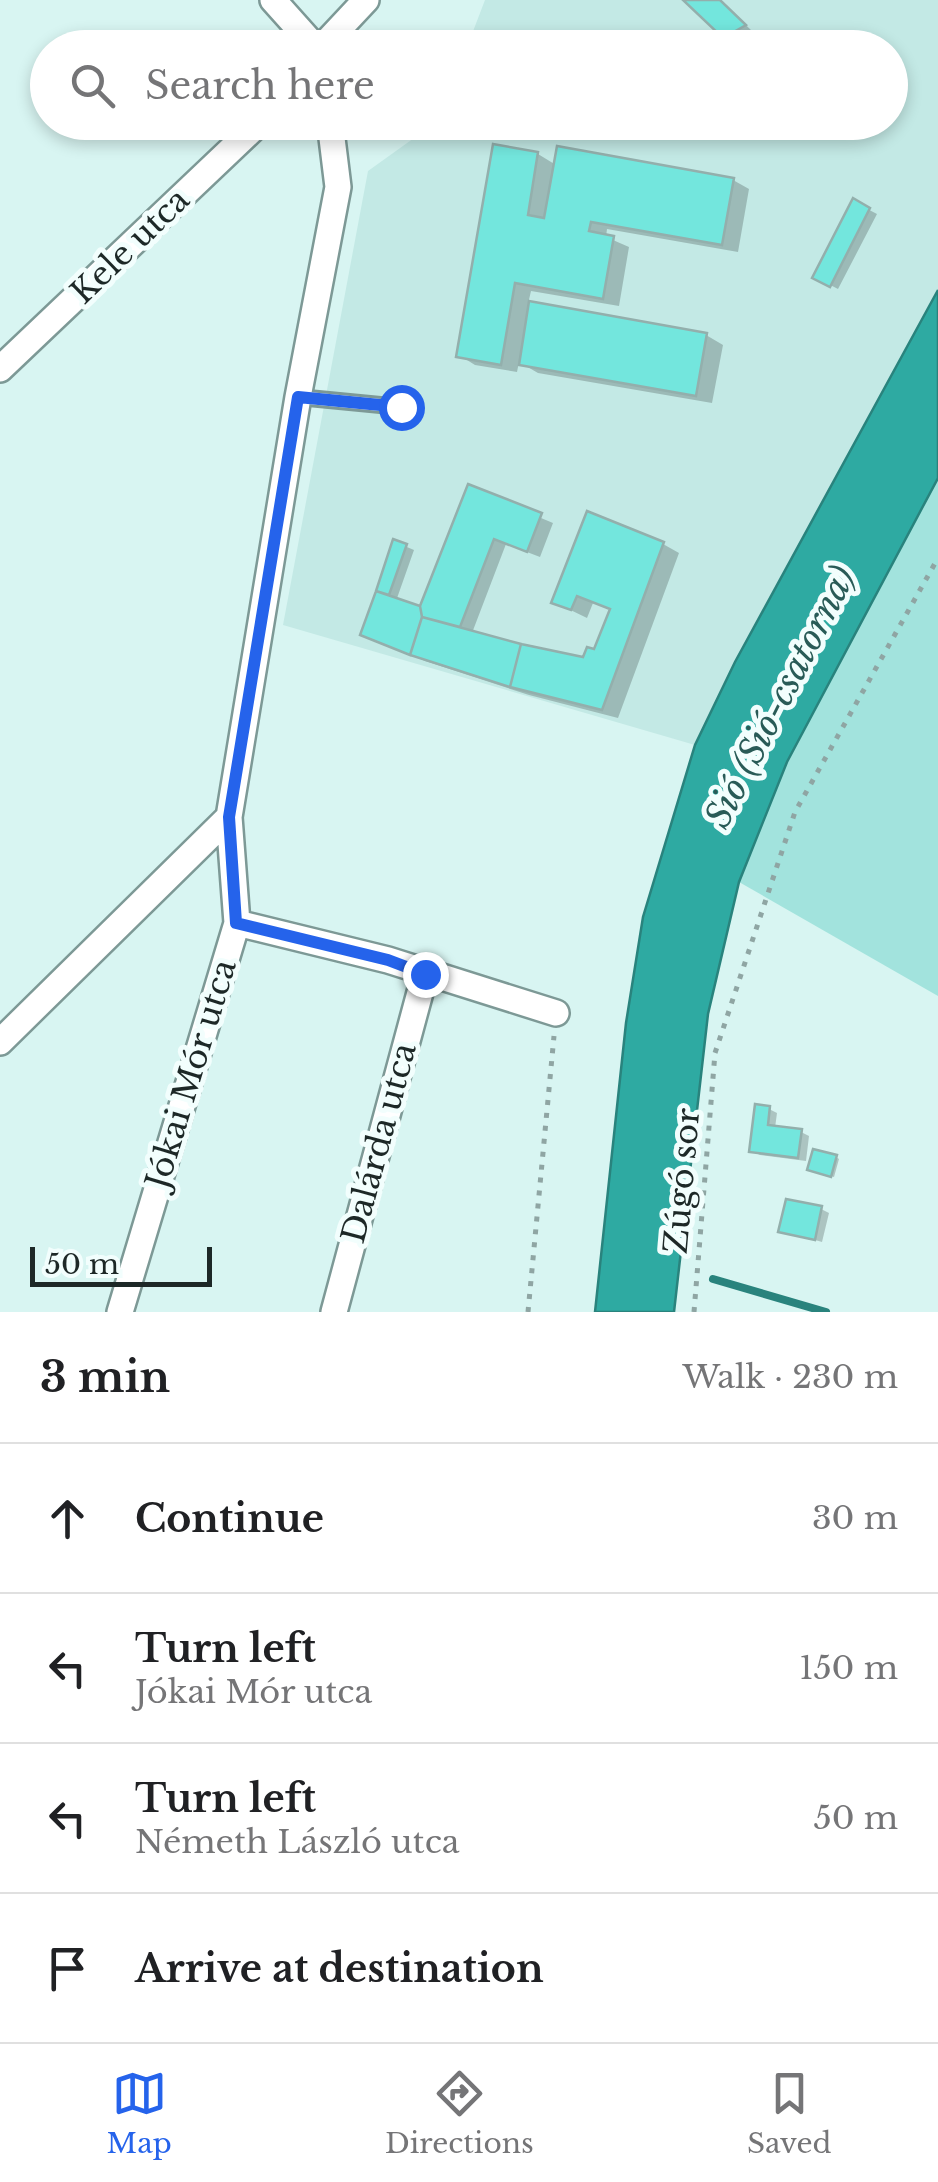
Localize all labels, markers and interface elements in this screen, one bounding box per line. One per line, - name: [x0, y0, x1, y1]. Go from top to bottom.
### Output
- search box: [30, 30, 908, 140]
- icon: search: [65, 58, 120, 113]
- text: Search here: [145, 62, 375, 109]
- street label: Kele utca: [63, 180, 198, 312]
- route start: [379, 385, 425, 431]
- water label: Sió (Sió-csatorna): [696, 559, 864, 835]
- route end: [403, 952, 449, 998]
- street label: Jókai Mór utca: [136, 954, 245, 1197]
- street label: Dalárda utca: [333, 1038, 425, 1247]
- street label: Zúgó sor: [656, 1106, 708, 1255]
- scale bar: [30, 1242, 212, 1286]
- text: 50 m: [45, 1247, 119, 1282]
- text: 3 min: [40, 1351, 170, 1403]
- text: Walk · 230 m: [683, 1357, 898, 1397]
- icon: ahead: [40, 1491, 95, 1546]
- text: Continue: [135, 1495, 324, 1542]
- text: 30 m: [812, 1498, 898, 1538]
- text: Turn left: [135, 1625, 316, 1672]
- icon: left: [40, 1641, 95, 1696]
- text: 150 m: [799, 1648, 898, 1688]
- text: Jókai Mór utca: [135, 1672, 372, 1712]
- text: Turn left: [135, 1775, 316, 1822]
- icon: left: [40, 1791, 95, 1846]
- text: 50 m: [813, 1798, 898, 1838]
- text: Németh László utca: [135, 1822, 460, 1862]
- icon: arrive: [40, 1941, 95, 1996]
- text: Arrive at destination: [135, 1945, 544, 1992]
- tab: Map: [107, 2066, 172, 2161]
- tab: Directions: [385, 2066, 534, 2161]
- tab: Saved: [747, 2066, 831, 2161]

